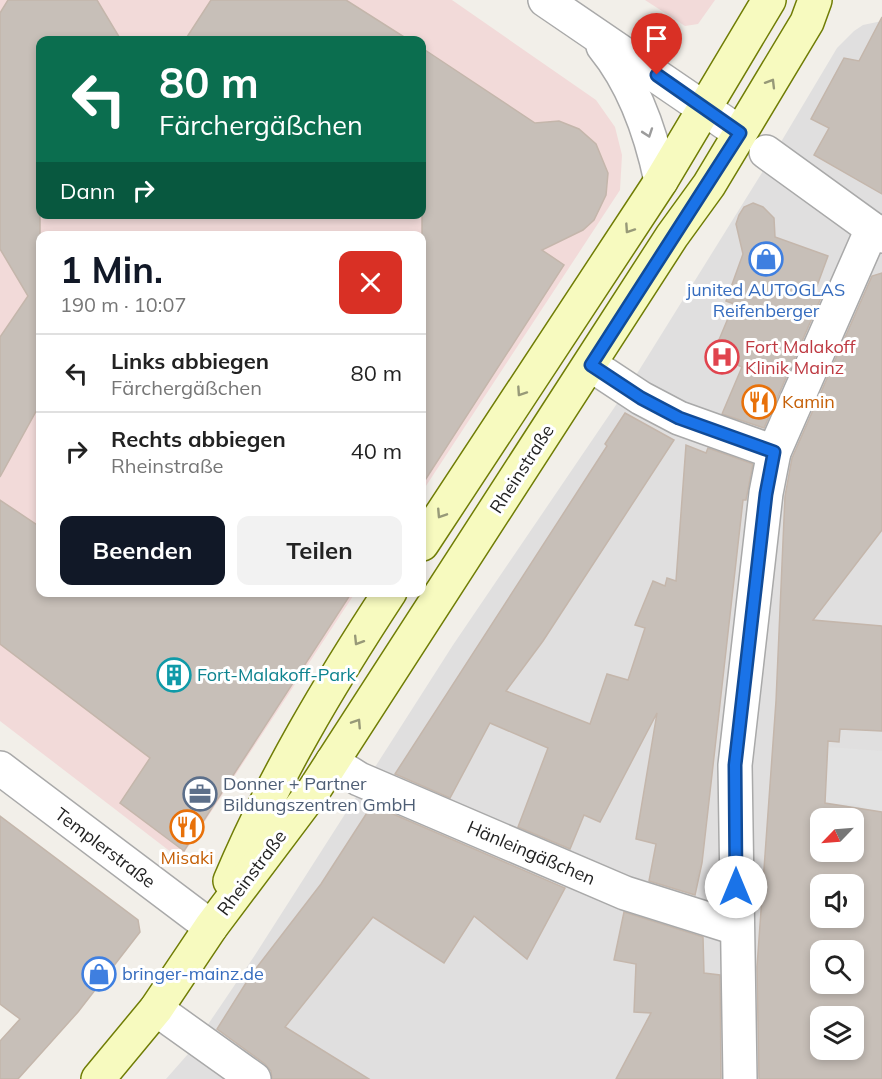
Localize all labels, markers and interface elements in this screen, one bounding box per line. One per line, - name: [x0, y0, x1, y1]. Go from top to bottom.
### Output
- pin: [631, 13, 682, 75]
- icon: arrive: [640, 22, 673, 55]
- text: 80 m: [159, 56, 259, 109]
- icon: left: [60, 60, 138, 138]
- one-way arrow: [763, 79, 775, 89]
- text: Färchergäßchen: [159, 108, 363, 142]
- one-way arrow: [640, 127, 653, 138]
- icon: right: [127, 174, 160, 207]
- text: Dann: [60, 177, 115, 205]
- one-way arrow: [625, 223, 636, 234]
- shop icon: junited AUTOGLAS Reifenberger: [748, 241, 784, 277]
- text: 1 Min.: [60, 247, 163, 292]
- button: close: [339, 251, 402, 314]
- place label: junited AUTOGLAS Reifenberger: [685, 278, 845, 322]
- text: 190 m · 10:07: [60, 292, 186, 317]
- place label: Fort Malakoff Klinik Mainz: [745, 335, 856, 379]
- hospital icon: Fort Malakoff Klinik Mainz: [704, 339, 740, 375]
- text: Links abbiegen: [111, 347, 269, 375]
- icon: left: [60, 357, 93, 390]
- text: 80 m: [351, 359, 402, 387]
- text: Färchergäßchen: [111, 375, 262, 400]
- restaurant icon: Kamin: [741, 384, 777, 420]
- one-way arrow: [517, 385, 528, 396]
- place label: Kamin: [782, 390, 835, 413]
- street label: Rheinstraße: [484, 420, 559, 517]
- text: Rechts abbiegen: [111, 425, 286, 453]
- icon: right: [60, 435, 93, 468]
- text: 40 m: [351, 437, 402, 465]
- text: Rheinstraße: [111, 453, 223, 478]
- one-way arrow: [437, 508, 448, 519]
- button: Beenden: [60, 516, 225, 585]
- button: Teilen: [237, 516, 402, 585]
- one-way arrow: [354, 635, 365, 646]
- building icon: Fort-Malakoff-Park: [156, 657, 192, 693]
- place label: Fort-Malakoff-Park: [197, 663, 356, 686]
- one-way arrow: [350, 719, 361, 730]
- place label: Donner + Partner Bildungszentren GmbH: [223, 772, 416, 816]
- office icon: Donner + Partner Bildungszentren GmbH: [182, 776, 218, 812]
- street label: Templerstraße: [50, 802, 160, 893]
- north arrow: [810, 808, 864, 862]
- map controls: [810, 808, 864, 1060]
- restaurant icon: Misaki: [169, 809, 205, 845]
- street label: Hänleingäßchen: [464, 815, 599, 890]
- street label: Rheinstraße: [212, 825, 291, 920]
- place label: Misaki: [160, 846, 214, 869]
- position arrow: [704, 855, 768, 919]
- button: sound: [810, 874, 864, 928]
- button: search: [810, 940, 864, 994]
- shop icon: bringer-mainz.de: [81, 956, 117, 992]
- place label: bringer-mainz.de: [122, 962, 264, 985]
- button: layers: [810, 1006, 864, 1060]

